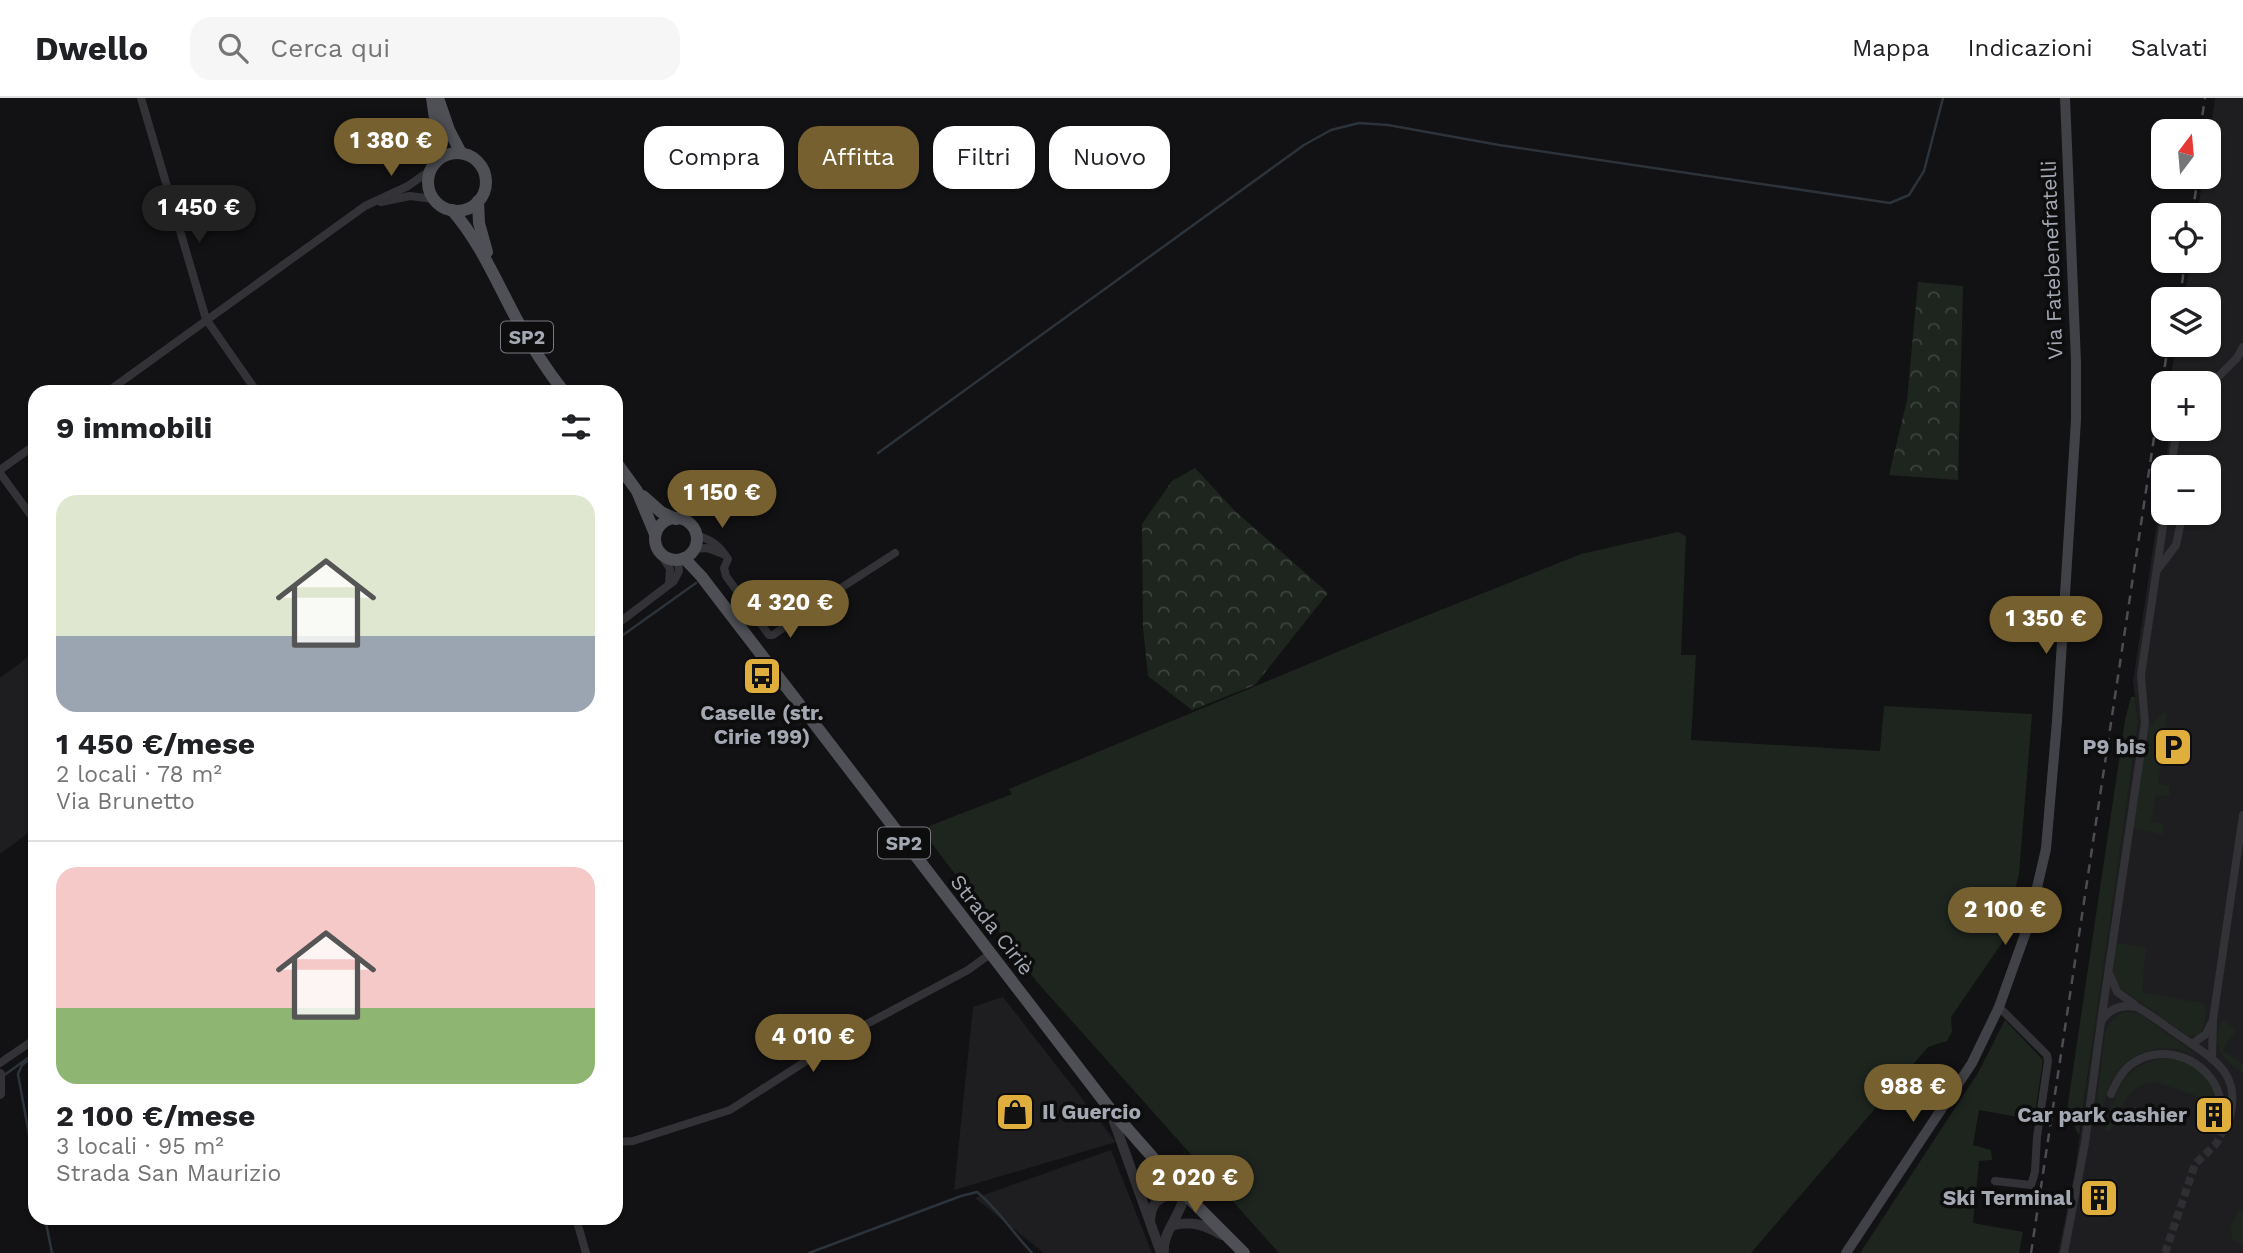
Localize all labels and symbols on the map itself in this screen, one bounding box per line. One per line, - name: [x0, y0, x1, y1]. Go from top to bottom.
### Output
- pin: 1 380 €: [326, 118, 456, 178]
- north arrow: [2151, 119, 2221, 189]
- street label: Via Fatebenefratelli: [2036, 160, 2067, 360]
- pin: 1 450 €: [134, 186, 264, 245]
- road number: SP2: [501, 322, 553, 353]
- pin: 1 150 €: [657, 470, 787, 530]
- pin: 4 320 €: [725, 580, 855, 640]
- pin: 1 350 €: [1981, 596, 2111, 656]
- bus stop icon: Caselle (str. Cirie 199): [741, 655, 783, 697]
- place label: Caselle (str. Cirie 199): [700, 700, 824, 749]
- parking icon: P9 bis: [2152, 726, 2194, 768]
- place label: P9 bis: [2083, 734, 2146, 759]
- road number: SP2: [878, 828, 930, 858]
- street label: Strada Ciriè: [945, 870, 1039, 980]
- pin: 2 100 €: [1940, 888, 2070, 947]
- pin: 4 010 €: [748, 1014, 878, 1074]
- pin: 988 €: [1864, 1065, 1962, 1124]
- shop icon: Il Guercio: [994, 1091, 1036, 1133]
- building icon: Car park cashier: [2193, 1094, 2235, 1136]
- place label: Il Guercio: [1042, 1099, 1141, 1124]
- place label: Car park cashier: [2017, 1102, 2187, 1127]
- pin: 2 020 €: [1130, 1156, 1260, 1215]
- building icon: Ski Terminal: [2078, 1177, 2120, 1219]
- place label: Ski Terminal: [1943, 1185, 2072, 1210]

